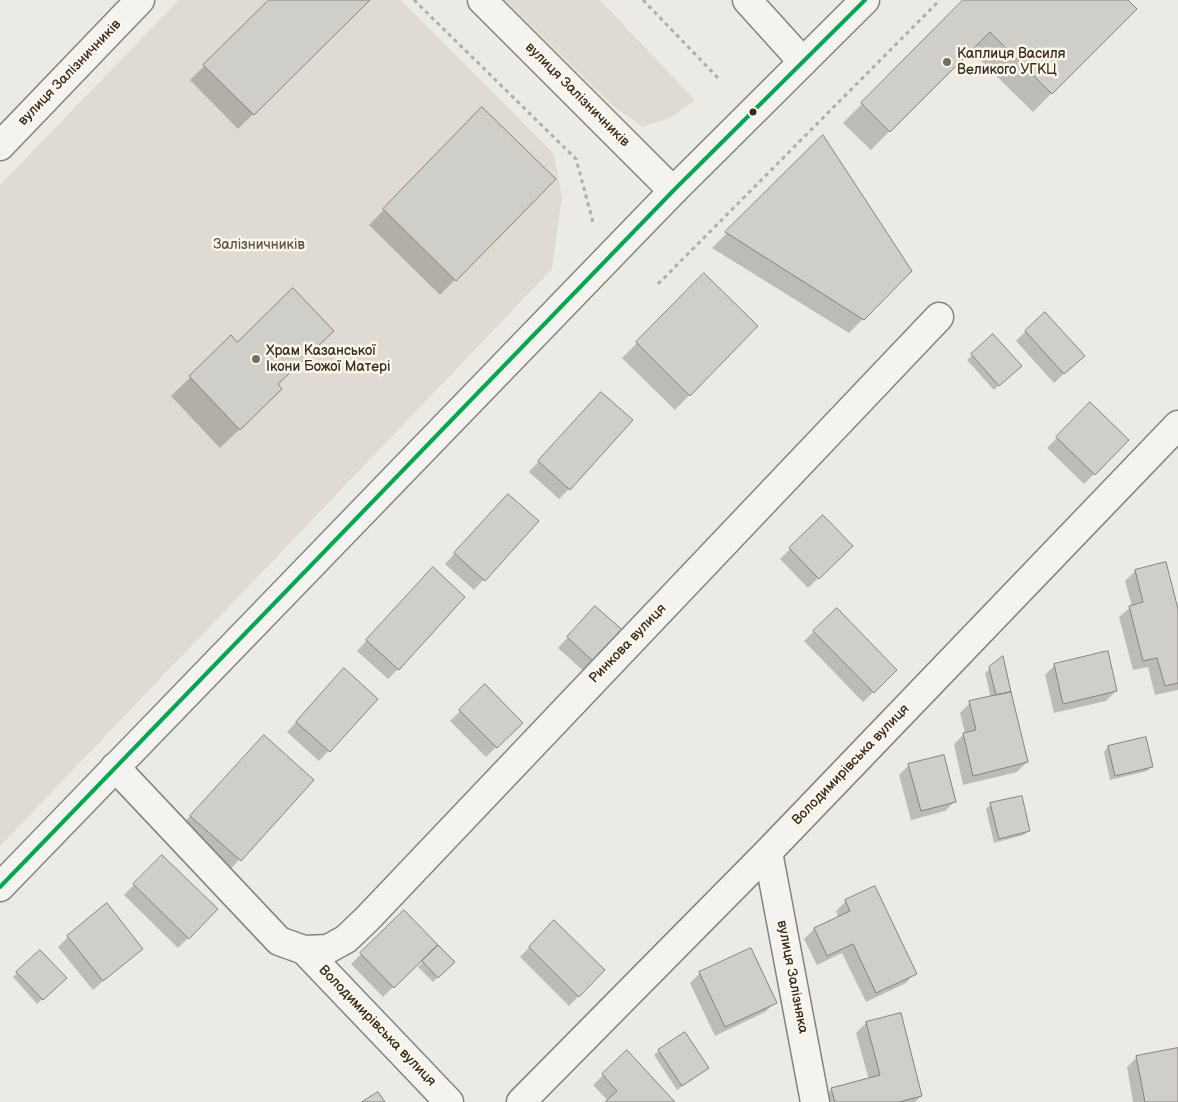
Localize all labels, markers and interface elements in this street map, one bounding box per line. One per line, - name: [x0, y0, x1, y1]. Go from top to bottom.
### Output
- street label: вулиця Залізничників: [15, 16, 125, 130]
- street label: вулиця Залізничників: [521, 39, 633, 151]
- place label: Каплиця Василя Великого УГКЦ: [957, 46, 1066, 78]
- marker: Каплиця Василя Великого УГКЦ: [941, 56, 953, 68]
- unlabelled marker: [748, 107, 758, 117]
- park label: Залізничників: [213, 237, 305, 253]
- place label: Храм Казанської Ікони Божої Матері: [266, 343, 390, 376]
- marker: Храм Казанської Ікони Божої Матері: [250, 353, 262, 365]
- street label: Ринкова вулиця: [586, 601, 670, 687]
- street label: Володимирівська вулиця: [789, 701, 913, 829]
- street label: вулиця Залізняка: [773, 919, 811, 1035]
- street label: Володимирівська вулиця: [315, 962, 439, 1090]

